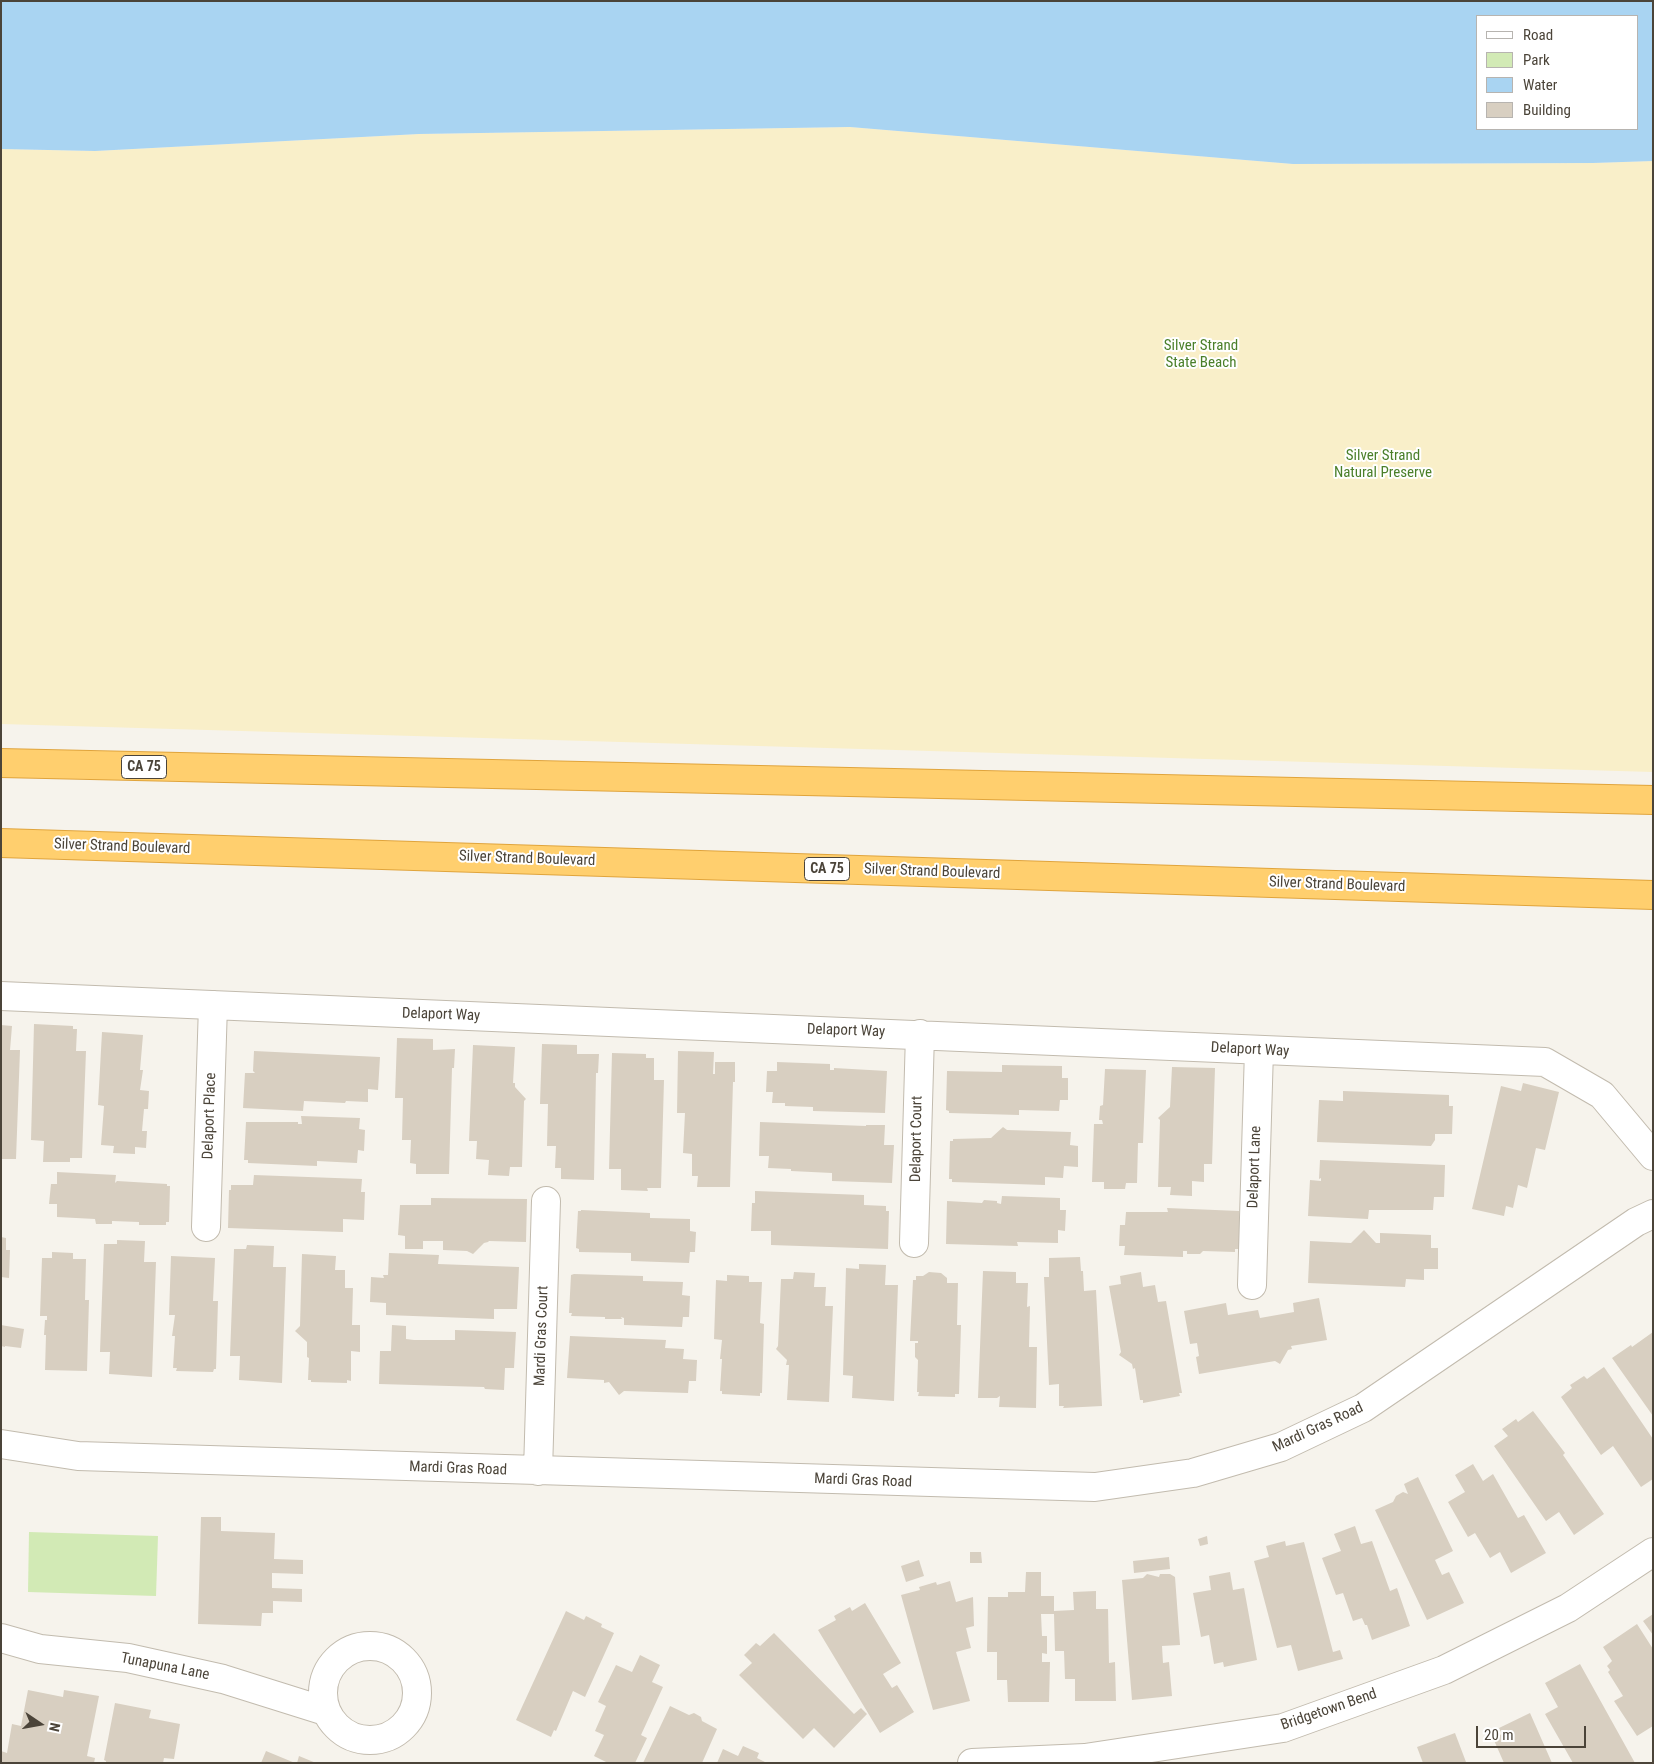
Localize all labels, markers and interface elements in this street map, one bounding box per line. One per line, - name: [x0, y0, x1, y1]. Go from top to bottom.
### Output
- legend: [1476, 15, 1639, 130]
- text: Road: [1523, 26, 1553, 44]
- text: Park: [1523, 51, 1550, 69]
- text: Water: [1523, 76, 1557, 94]
- text: Building: [1523, 101, 1571, 119]
- park label: Silver Strand State Beach: [1164, 337, 1238, 372]
- park label: Silver Strand Natural Preserve: [1334, 447, 1432, 482]
- road number: CA 75: [122, 756, 166, 779]
- street label: Silver Strand Boulevard: [53, 836, 191, 858]
- street label: Silver Strand Boulevard: [458, 848, 596, 870]
- road number: CA 75: [804, 858, 850, 881]
- street label: Silver Strand Boulevard: [863, 861, 1001, 883]
- street label: Silver Strand Boulevard: [1268, 874, 1406, 896]
- street label: Delaport Way: [401, 1005, 481, 1025]
- street label: Delaport Way: [806, 1021, 886, 1041]
- street label: Delaport Way: [1210, 1039, 1290, 1061]
- street label: Delaport Place: [199, 1072, 221, 1160]
- street label: Delaport Court: [907, 1096, 927, 1182]
- street label: Delaport Lane: [1245, 1125, 1265, 1209]
- street label: Mardi Gras Court: [531, 1285, 553, 1387]
- street label: Mardi Gras Road: [1270, 1399, 1366, 1457]
- street label: Mardi Gras Road: [409, 1458, 507, 1480]
- street label: Mardi Gras Road: [814, 1470, 912, 1492]
- street label: Tunapuna Lane: [119, 1650, 211, 1684]
- street label: Bridgetown Bend: [1279, 1685, 1379, 1735]
- north arrow: [15, 1699, 65, 1749]
- scale bar: [1479, 1716, 1589, 1748]
- text: N: [46, 1721, 63, 1733]
- text: 20 m: [1484, 1726, 1514, 1744]

